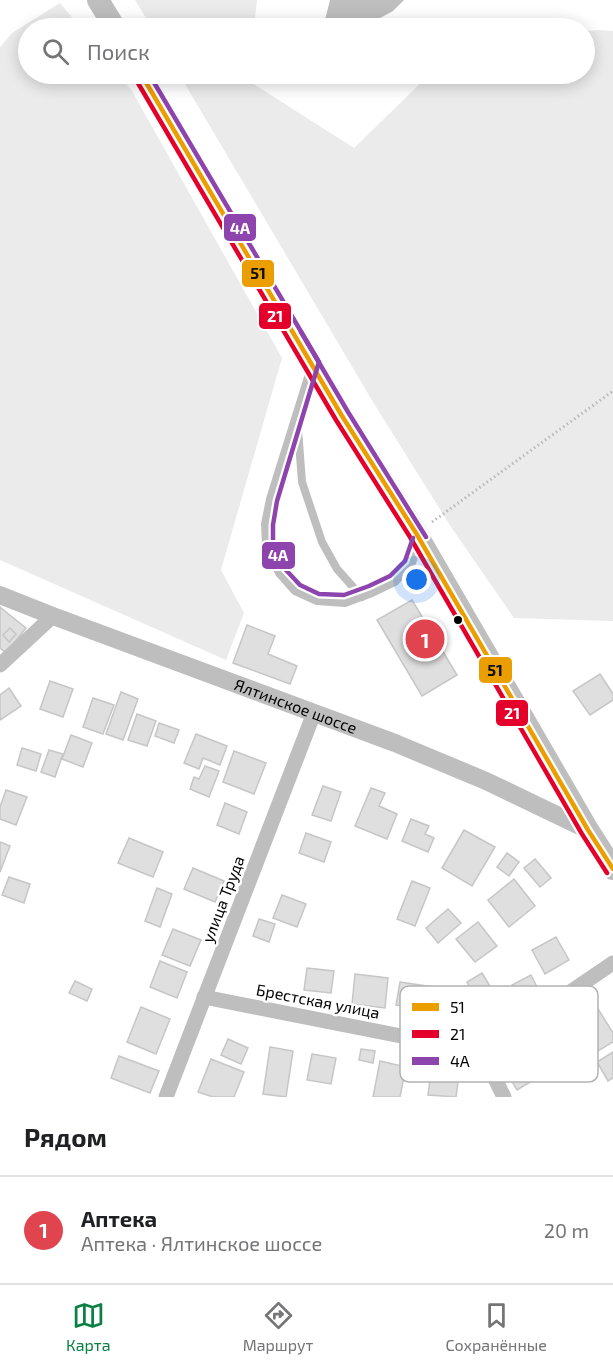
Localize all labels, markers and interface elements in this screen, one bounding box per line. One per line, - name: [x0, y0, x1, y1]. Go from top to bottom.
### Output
- search box: [18, 18, 595, 84]
- icon: search: [39, 35, 72, 68]
- text: Поиск: [87, 38, 150, 64]
- line badge: 4А: [223, 213, 257, 242]
- text: 4А: [230, 218, 251, 237]
- line badge: 51: [241, 259, 275, 288]
- text: 51: [250, 263, 266, 282]
- line badge: 21: [258, 302, 292, 330]
- text: 21: [267, 306, 283, 325]
- line badge: 4А: [261, 541, 296, 570]
- text: 4А: [268, 545, 289, 564]
- your location: [402, 565, 431, 594]
- unlabelled marker: [452, 614, 464, 626]
- pin: 1: [406, 616, 444, 662]
- line badge: 51: [478, 656, 513, 684]
- text: 51: [487, 660, 503, 679]
- street label: Ялтинское шоссе: [232, 674, 360, 737]
- line badge: 21: [495, 699, 529, 727]
- text: 21: [504, 703, 520, 722]
- street label: улица Труда: [197, 853, 249, 945]
- street label: Брестская улица: [255, 979, 381, 1023]
- legend: [400, 986, 598, 1082]
- text: 51: [450, 997, 465, 1016]
- text: 21: [450, 1024, 465, 1043]
- text: 4А: [450, 1051, 470, 1070]
- text: Рядом: [24, 1121, 107, 1152]
- text: Аптека: [81, 1205, 157, 1231]
- text: 1: [39, 1218, 48, 1242]
- text: 20 m: [544, 1218, 589, 1242]
- text: Аптека · Ялтинское шоссе: [81, 1231, 322, 1255]
- tab: Карта: [66, 1299, 111, 1354]
- tab: Маршрут: [243, 1299, 313, 1354]
- tab: Сохранённые: [446, 1299, 547, 1354]

